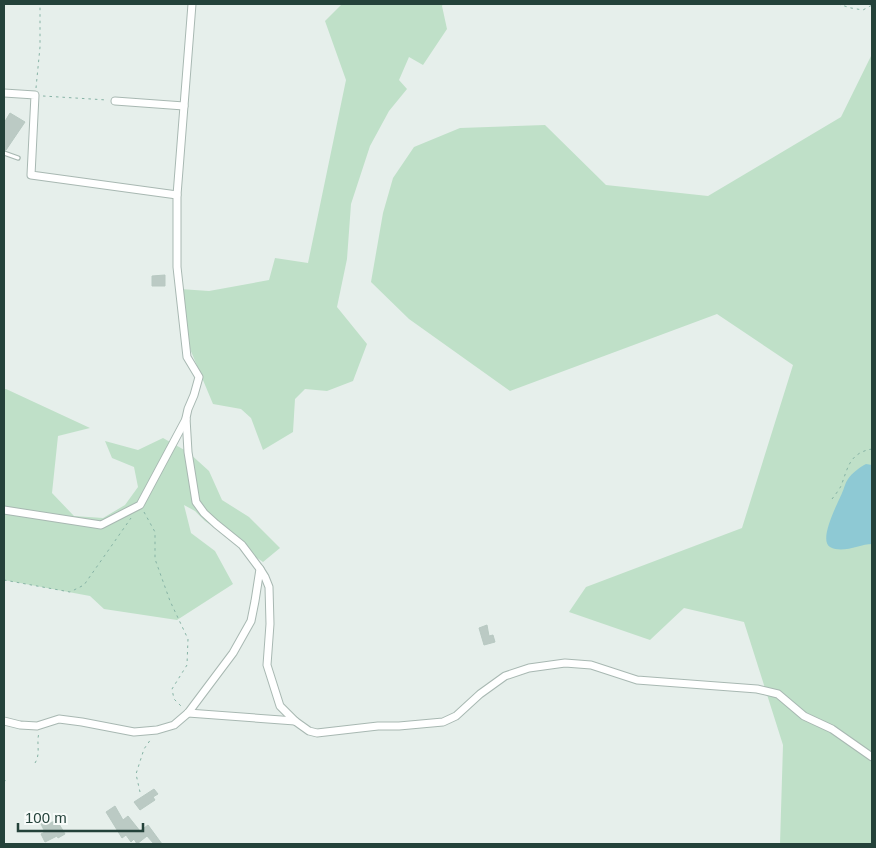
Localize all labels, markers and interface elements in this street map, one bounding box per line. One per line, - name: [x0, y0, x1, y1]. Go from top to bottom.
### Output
- scale bar: [18, 800, 142, 832]
- text: 100 m: [25, 809, 67, 826]

